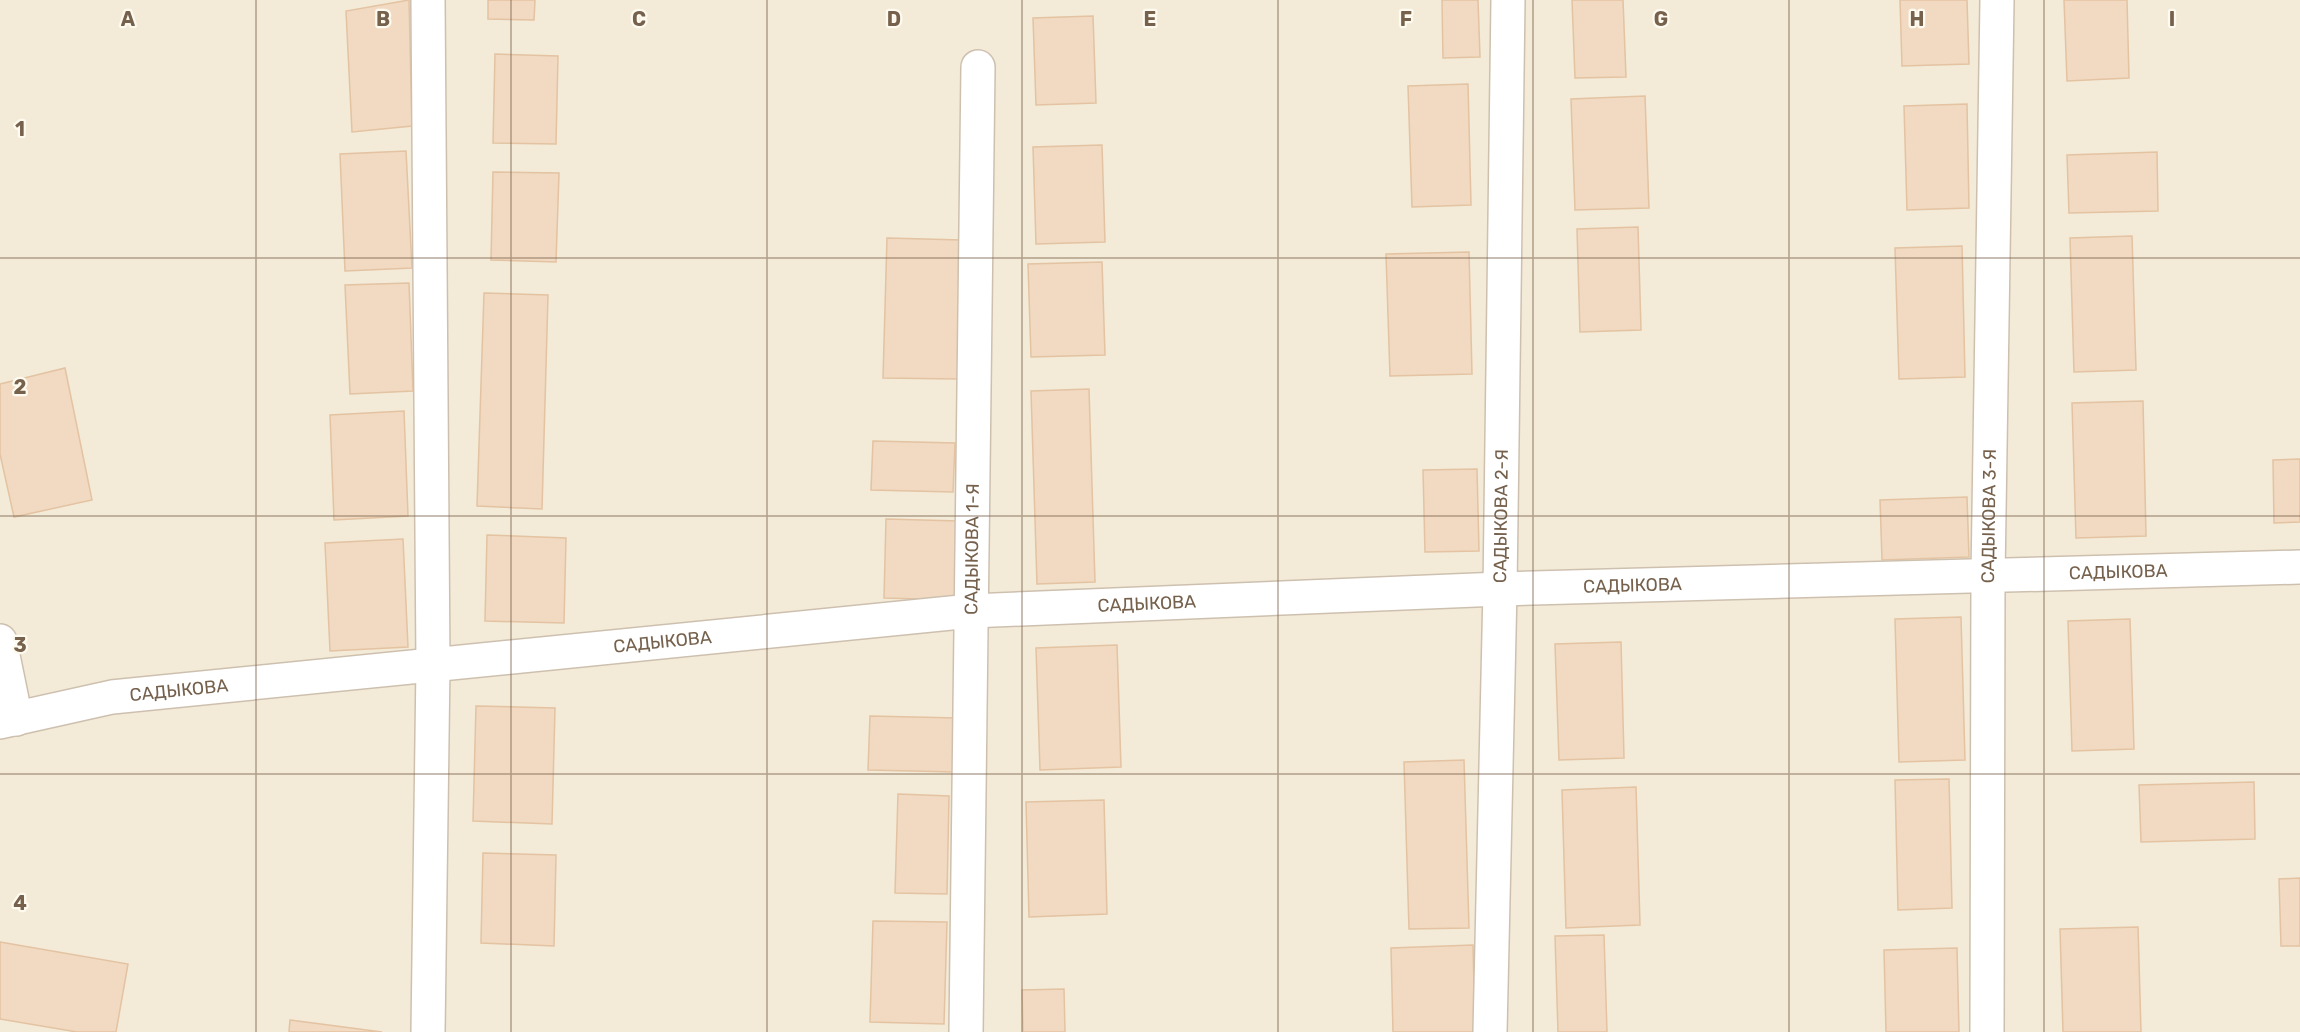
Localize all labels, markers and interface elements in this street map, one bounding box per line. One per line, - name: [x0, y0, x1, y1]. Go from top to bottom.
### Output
- text: A: [121, 7, 136, 31]
- text: B: [376, 7, 390, 31]
- text: C: [632, 7, 646, 31]
- text: D: [887, 7, 901, 31]
- text: E: [1144, 7, 1156, 31]
- text: F: [1400, 7, 1412, 31]
- text: G: [1654, 7, 1668, 31]
- text: H: [1910, 7, 1924, 31]
- text: I: [2169, 7, 2175, 31]
- text: 1: [15, 117, 25, 141]
- text: 2: [14, 375, 27, 399]
- street label: САДЫКОВА 2-Я: [1489, 449, 1513, 583]
- street label: САДЫКОВА 3-Я: [1977, 449, 2001, 583]
- street label: САДЫКОВА 1-Я: [960, 483, 984, 615]
- street label: САДЫКОВА: [2069, 560, 2168, 584]
- street label: САДЫКОВА: [1583, 573, 1682, 598]
- street label: САДЫКОВА: [1097, 591, 1197, 617]
- street label: САДЫКОВА: [612, 626, 713, 658]
- text: 3: [13, 633, 27, 657]
- street label: САДЫКОВА: [129, 674, 229, 706]
- text: 4: [13, 891, 27, 915]

